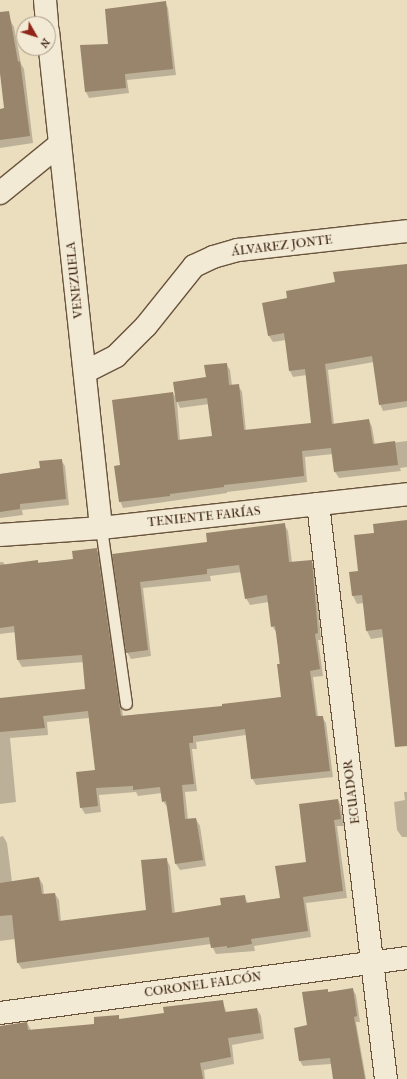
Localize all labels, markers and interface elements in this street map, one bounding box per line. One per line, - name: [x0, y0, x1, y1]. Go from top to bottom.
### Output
- north arrow: [16, 16, 56, 56]
- text: N: [37, 36, 53, 51]
- street label: ÁLVAREZ JONTE: [231, 232, 333, 260]
- street label: VENEZUELA: [63, 241, 87, 319]
- street label: TENIENTE FARÍAS: [147, 503, 261, 531]
- street label: ECUADOR: [340, 759, 364, 825]
- street label: CORONEL FALCÓN: [143, 969, 263, 1001]

